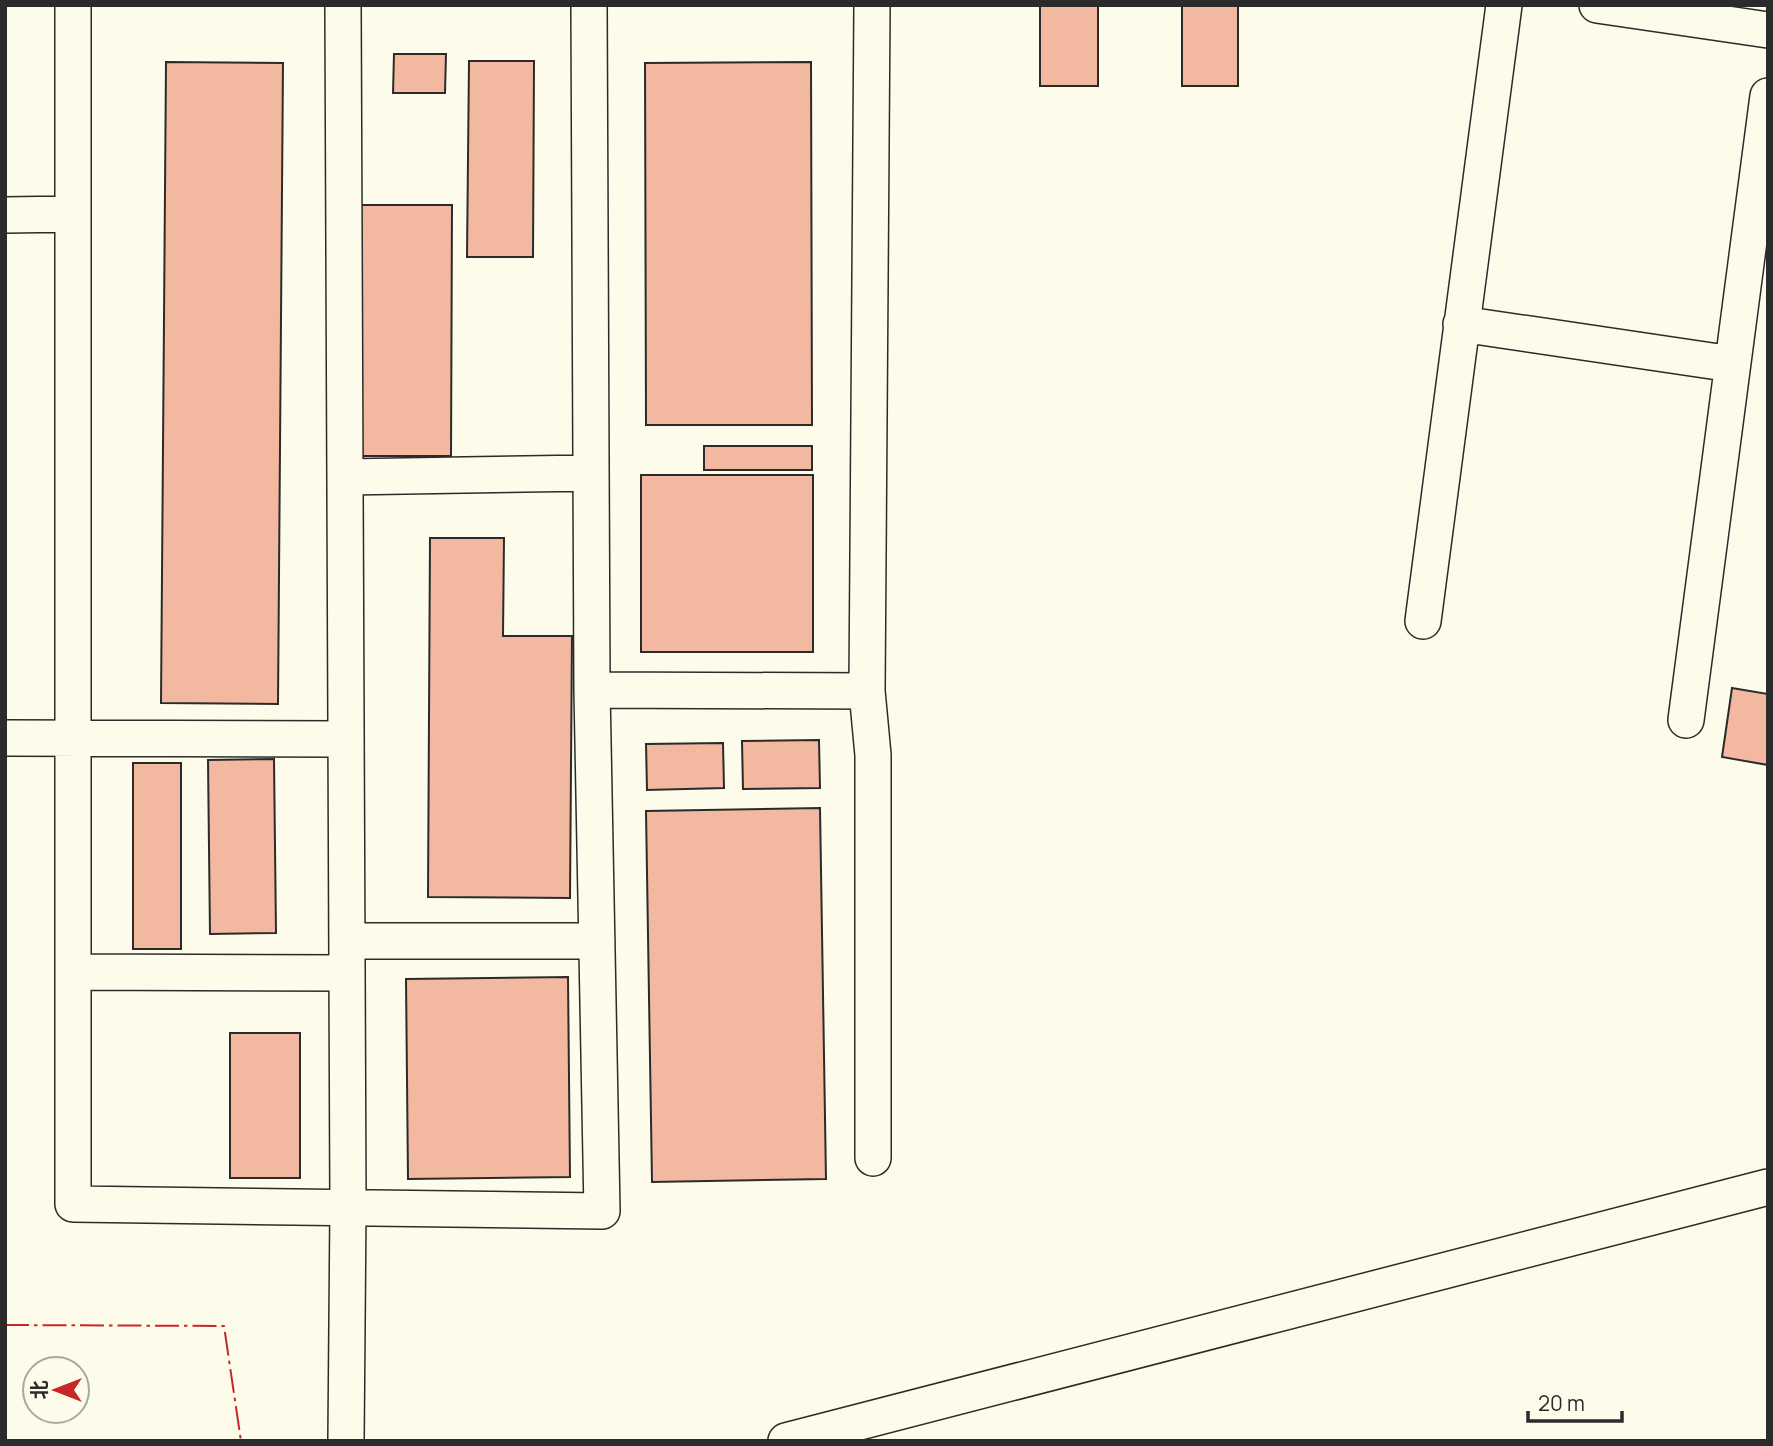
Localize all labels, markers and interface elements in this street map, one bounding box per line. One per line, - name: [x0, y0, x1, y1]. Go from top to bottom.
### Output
- north arrow: [21, 1355, 91, 1425]
- text: 北: [26, 1380, 52, 1400]
- scale bar: [1528, 1380, 1622, 1424]
- text: 20 m: [1538, 1389, 1585, 1417]

